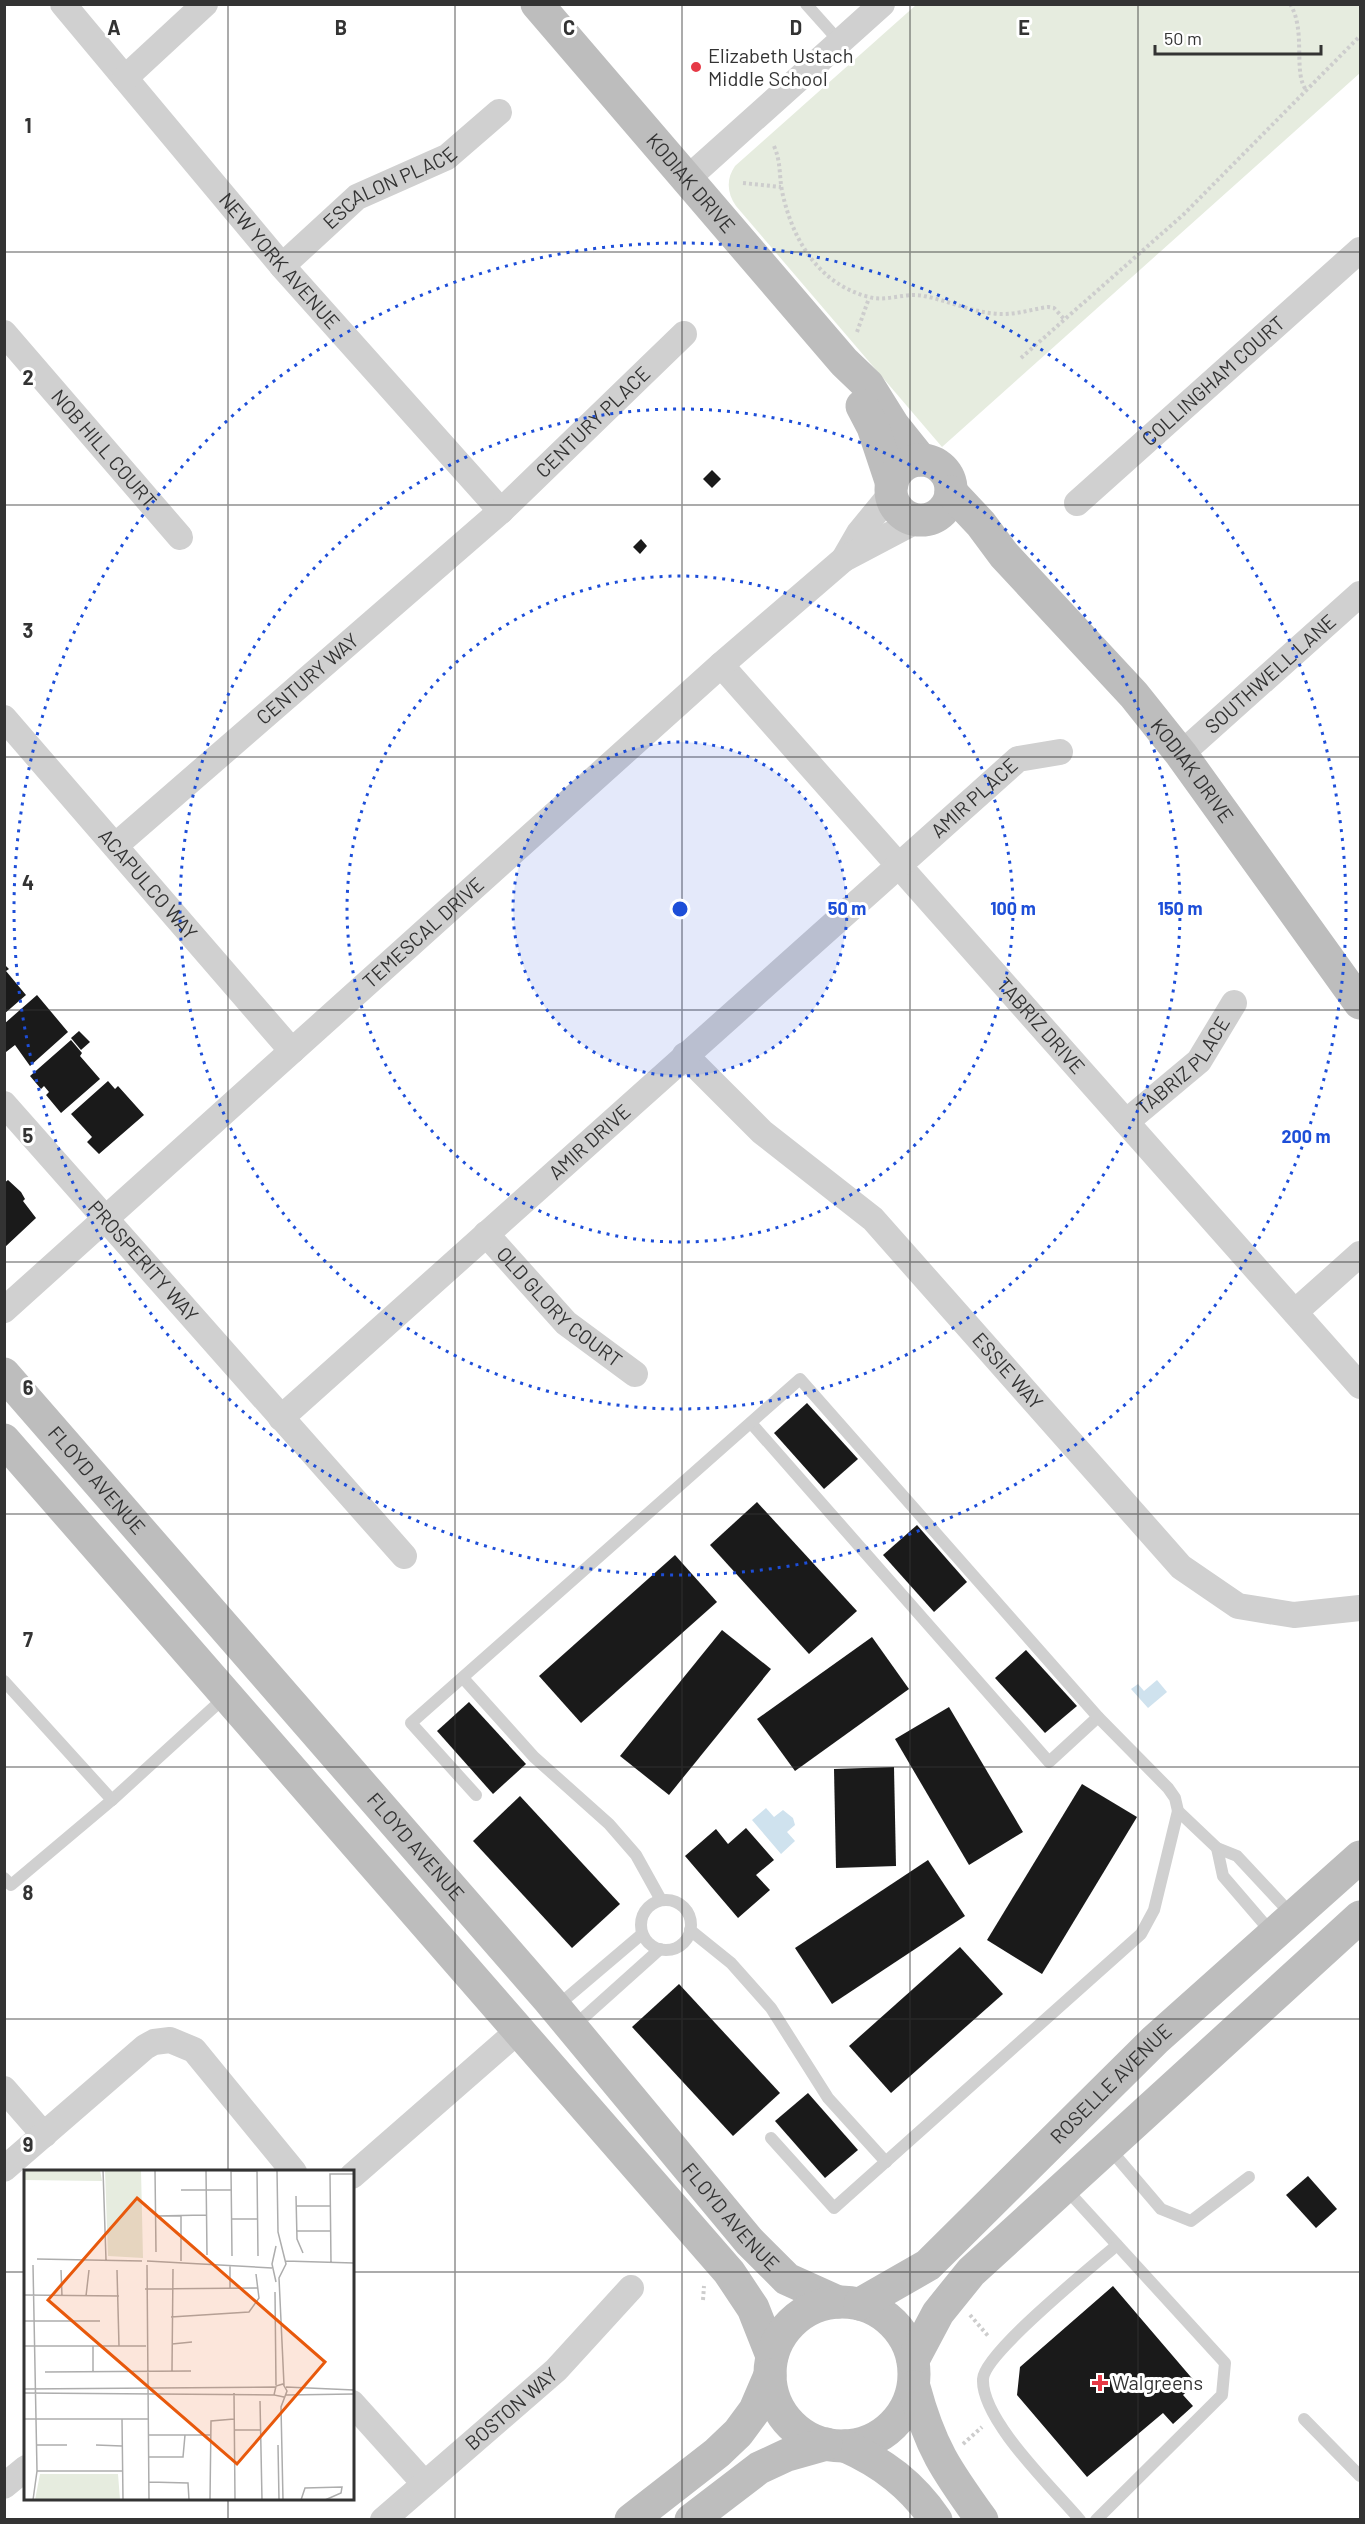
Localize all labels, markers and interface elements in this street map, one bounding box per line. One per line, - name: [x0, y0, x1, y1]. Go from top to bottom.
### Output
- text: A: [107, 15, 121, 39]
- text: B: [335, 15, 347, 39]
- text: C: [563, 15, 575, 39]
- text: D: [790, 15, 802, 39]
- text: E: [1018, 15, 1030, 39]
- scale bar: [1155, 18, 1322, 56]
- text: 50 m: [1164, 27, 1202, 49]
- place label: Elizabeth Ustach Middle School: [708, 43, 854, 90]
- marker: Elizabeth Ustach Middle School: [689, 60, 703, 74]
- text: 1: [24, 113, 32, 137]
- street label: KODIAK DRIVE: [642, 128, 741, 237]
- street label: ESCALON PLACE: [318, 141, 461, 233]
- street label: NEW YORK AVENUE: [215, 187, 345, 334]
- street label: COLLINGHAM COURT: [1136, 310, 1289, 450]
- street label: CENTURY PLACE: [530, 361, 654, 482]
- text: 2: [22, 365, 34, 389]
- street label: NOB HILL COURT: [47, 384, 162, 512]
- street label: SOUTHWELL LANE: [1199, 609, 1340, 738]
- text: 3: [23, 618, 33, 642]
- street label: CENTURY WAY: [251, 627, 363, 729]
- street label: KODIAK DRIVE: [1146, 713, 1239, 827]
- street label: AMIR PLACE: [925, 752, 1022, 842]
- street label: ACAPULCO WAY: [94, 823, 203, 944]
- text: 4: [22, 870, 34, 894]
- street label: TEMESCAL DRIVE: [357, 871, 488, 993]
- text: 50 m: [828, 897, 866, 919]
- text: 100 m: [990, 897, 1036, 919]
- text: 150 m: [1158, 897, 1202, 919]
- centre of rings: [670, 899, 690, 919]
- street label: TABRIZ DRIVE: [992, 972, 1090, 1078]
- street label: TABRIZ PLACE: [1131, 1012, 1234, 1119]
- street label: AMIR DRIVE: [543, 1099, 635, 1184]
- text: 5: [23, 1123, 34, 1147]
- text: 200 m: [1281, 1125, 1331, 1147]
- street label: PROSPERITY WAY: [84, 1195, 204, 1326]
- street label: OLD GLORY COURT: [492, 1241, 627, 1371]
- street label: ESSIE WAY: [968, 1327, 1049, 1414]
- text: 6: [23, 1375, 34, 1399]
- street label: FLOYD AVENUE: [44, 1421, 151, 1539]
- text: 7: [23, 1627, 33, 1651]
- street label: FLOYD AVENUE: [363, 1787, 470, 1905]
- text: 8: [23, 1880, 34, 1904]
- street label: ROSELLE AVENUE: [1045, 2018, 1176, 2148]
- text: 9: [23, 2132, 33, 2156]
- street label: FLOYD AVENUE: [678, 2157, 785, 2275]
- inset map: [24, 2170, 354, 2500]
- street label: BOSTON WAY: [460, 2361, 562, 2454]
- place label: Walgreens: [1112, 2370, 1203, 2394]
- marker: Walgreens: [1093, 2376, 1107, 2390]

